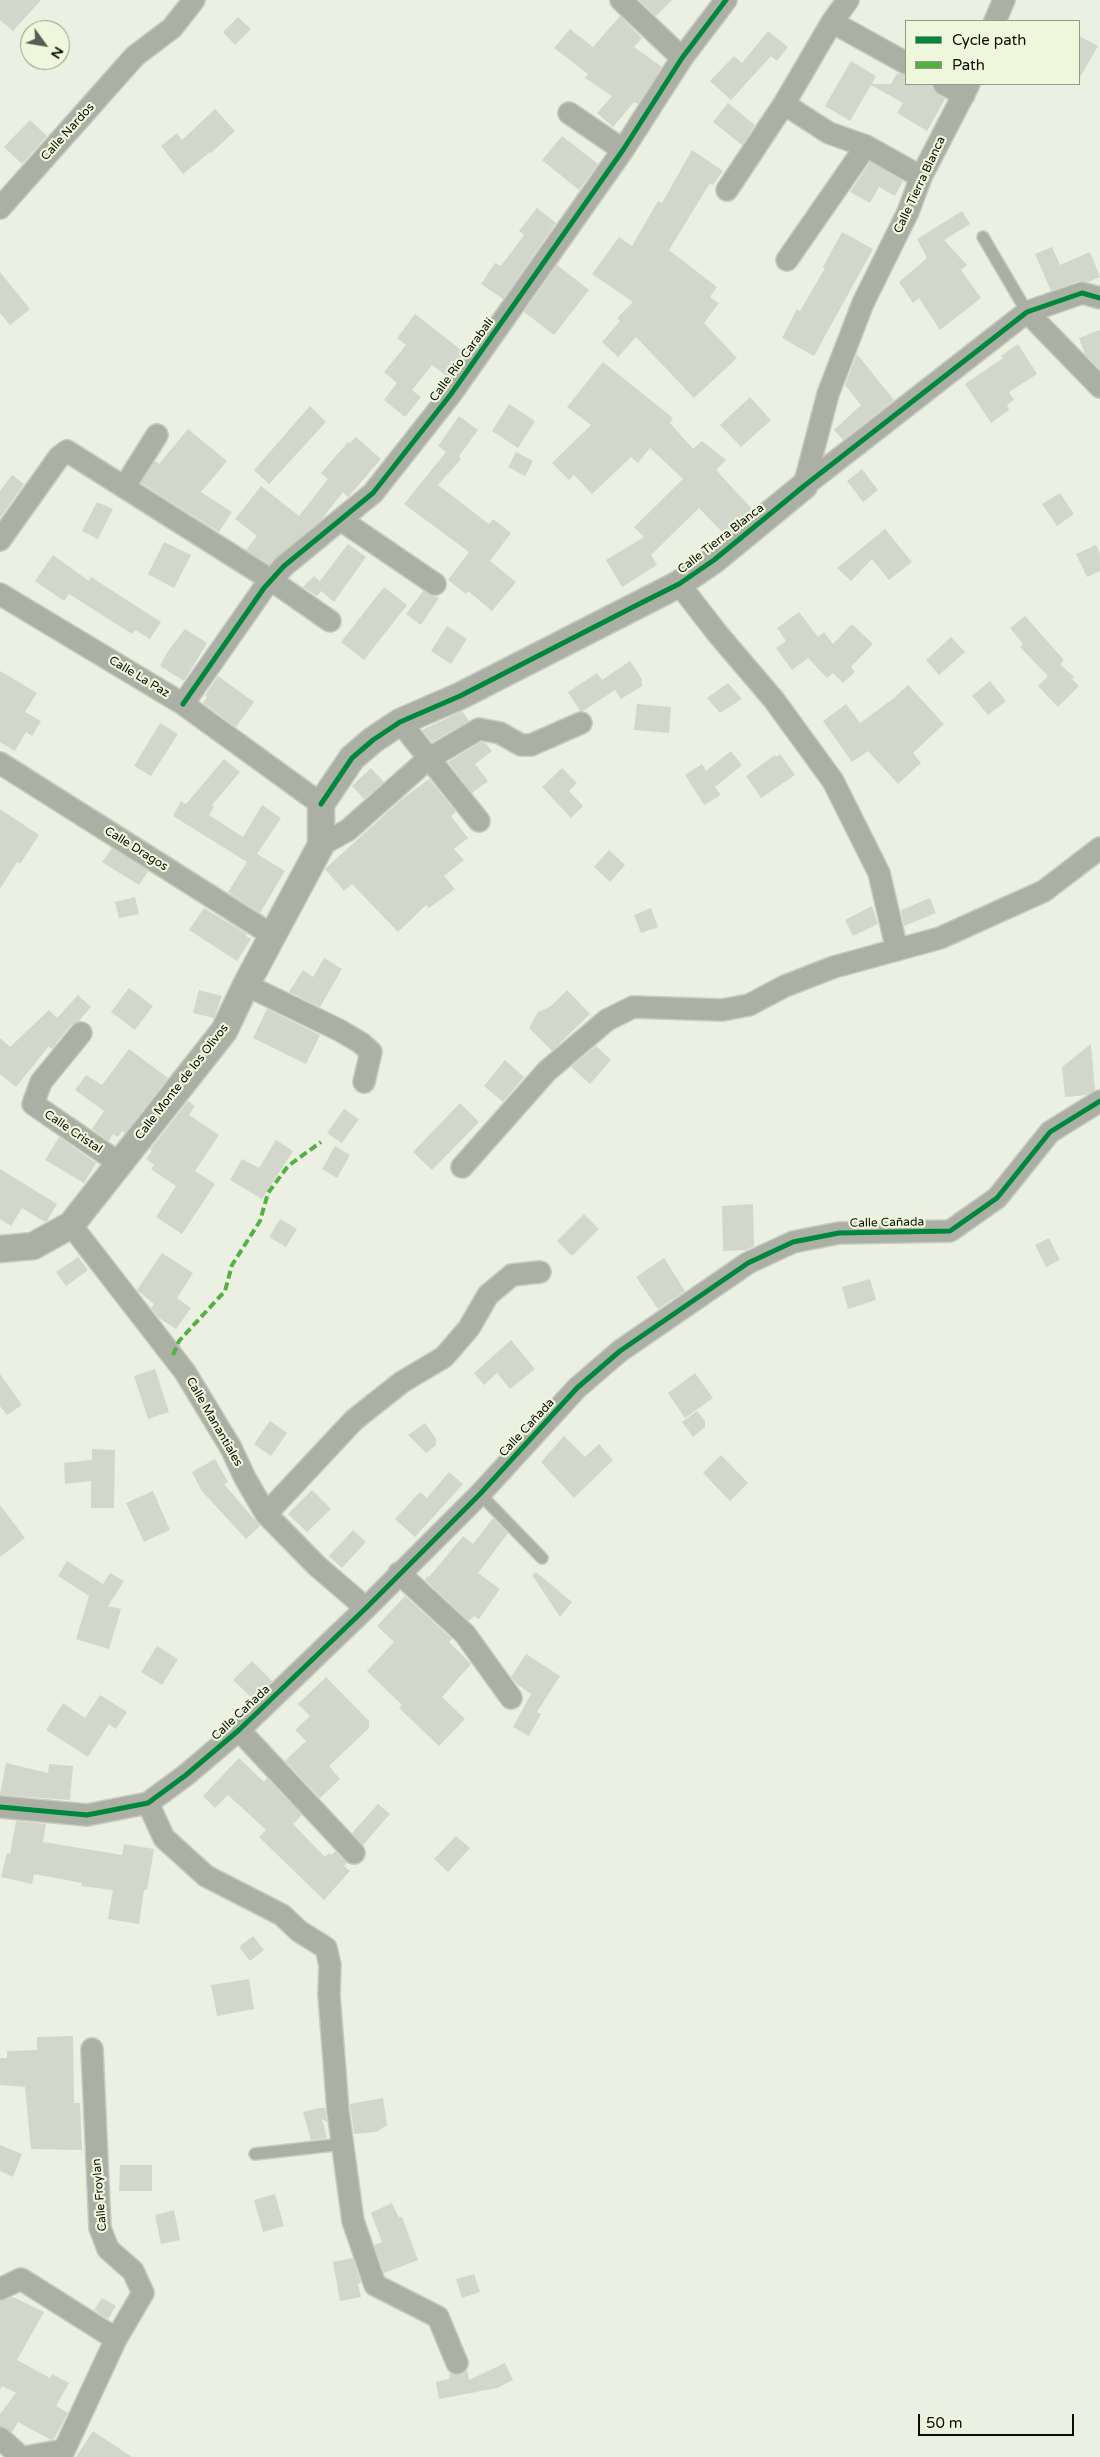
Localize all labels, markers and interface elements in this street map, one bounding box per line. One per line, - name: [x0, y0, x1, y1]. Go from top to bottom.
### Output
- north arrow: [20, 20, 70, 70]
- legend: [905, 20, 1080, 85]
- text: Cycle path: [952, 31, 1026, 49]
- text: N: [47, 43, 67, 62]
- text: Path: [952, 56, 985, 74]
- street label: Calle Nardos: [38, 100, 98, 164]
- street label: Calle Tierra Blanca: [891, 134, 949, 236]
- street label: Calle Río Carabalí: [427, 315, 497, 405]
- street label: Calle Tierra Blanca: [675, 501, 767, 577]
- street label: Calle La Paz: [106, 653, 172, 701]
- street label: Calle Dragos: [102, 824, 170, 874]
- street label: Calle Monte de los Olivos: [132, 1021, 232, 1143]
- street label: Calle Cristal: [41, 1107, 105, 1157]
- street label: Calle Cañada: [850, 1215, 924, 1231]
- street label: Calle Manantiales: [183, 1375, 245, 1469]
- street label: Calle Cañada: [496, 1396, 558, 1460]
- street label: Calle Cañada: [209, 1682, 273, 1744]
- street label: Calle Froylan: [90, 2158, 110, 2232]
- scale bar: [920, 2404, 1076, 2436]
- text: 50 m: [926, 2414, 963, 2432]

